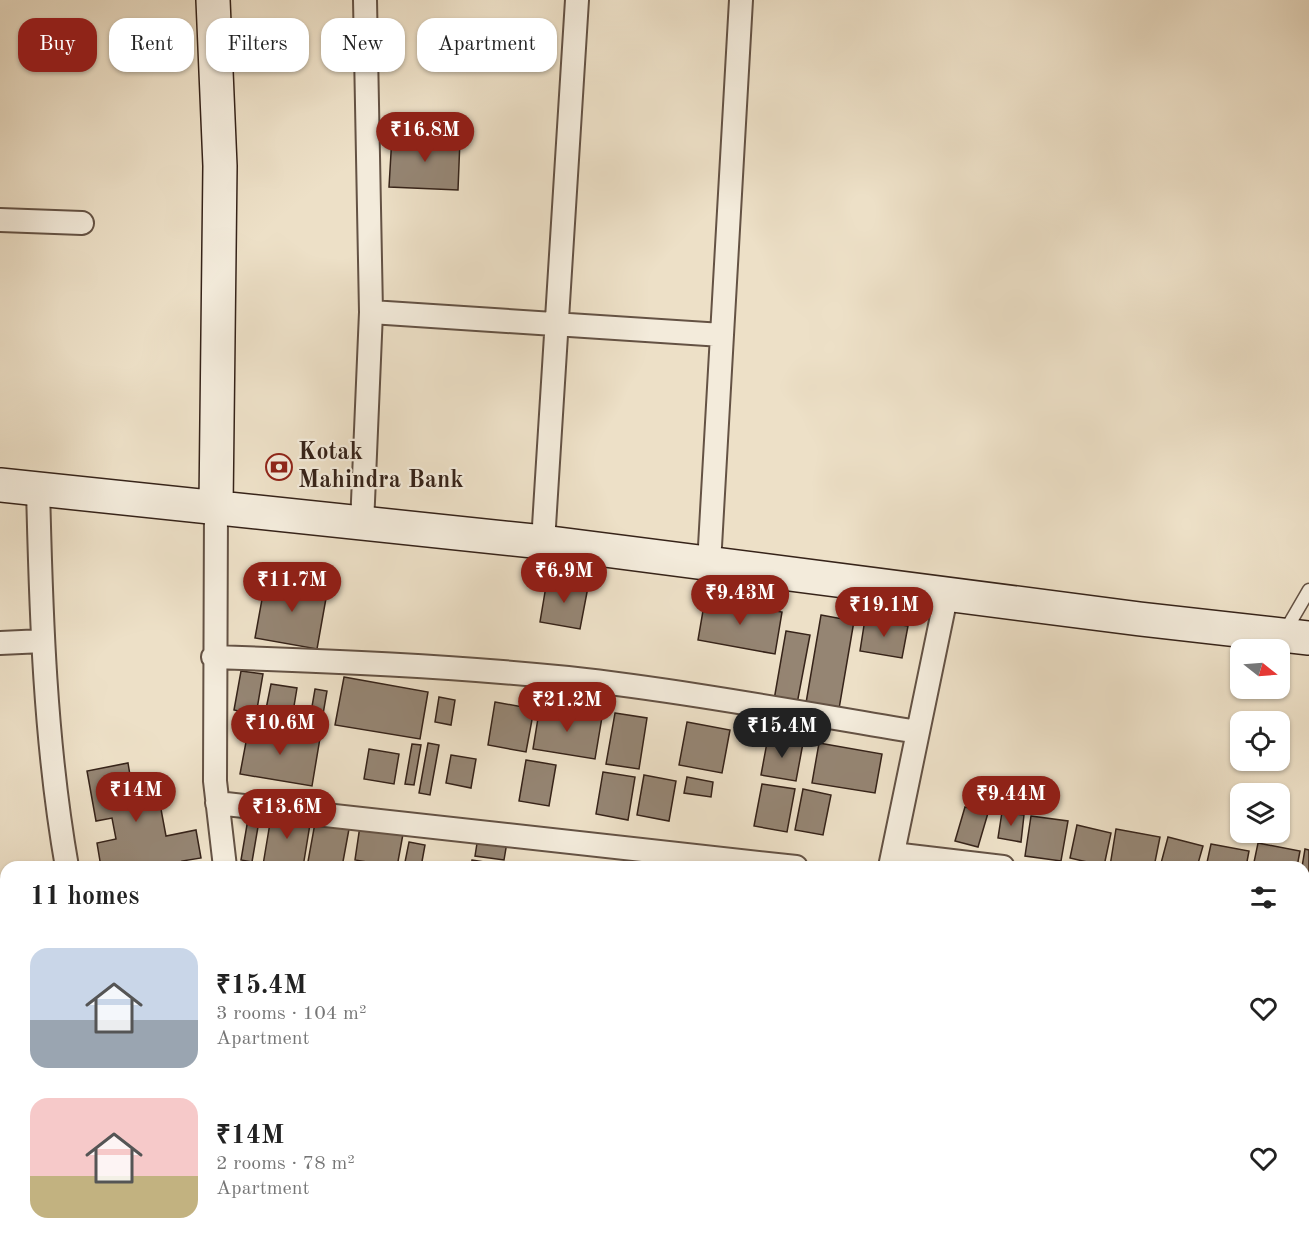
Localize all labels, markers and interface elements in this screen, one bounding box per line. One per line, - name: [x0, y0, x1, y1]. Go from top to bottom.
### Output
- chip: Buy: [18, 18, 97, 72]
- chip: Rent: [109, 18, 194, 72]
- chip: Filters: [206, 18, 309, 72]
- chip: New: [321, 18, 405, 72]
- chip: Apartment: [417, 18, 557, 72]
- pin: ₹16.8M: [376, 112, 474, 163]
- text: ₹16.8M: [390, 121, 460, 141]
- place label: Kotak Mahindra Bank: [298, 441, 464, 493]
- bank icon: Kotak Mahindra Bank: [264, 452, 294, 482]
- pin: ₹6.9M: [522, 553, 606, 604]
- pin: ₹11.7M: [243, 562, 341, 613]
- text: ₹6.9M: [535, 562, 593, 582]
- text: ₹11.7M: [257, 571, 327, 591]
- pin: ₹9.43M: [691, 575, 789, 626]
- text: ₹9.43M: [705, 584, 775, 604]
- pin: ₹19.1M: [835, 587, 933, 638]
- text: ₹19.1M: [849, 596, 919, 616]
- north arrow: [1230, 639, 1290, 699]
- map controls: [1230, 639, 1290, 843]
- pin: ₹21.2M: [518, 682, 616, 733]
- text: ₹21.2M: [532, 691, 602, 711]
- pin: ₹10.6M: [231, 705, 329, 756]
- pin: ₹15.4M: [733, 708, 831, 759]
- button: locate: [1230, 711, 1290, 771]
- text: ₹10.6M: [245, 714, 315, 734]
- text: ₹15.4M: [747, 717, 817, 737]
- pin: ₹14M: [100, 772, 172, 823]
- pin: ₹9.44M: [962, 776, 1060, 827]
- text: ₹14M: [110, 781, 162, 801]
- button: layers: [1230, 783, 1290, 843]
- text: ₹9.44M: [976, 785, 1046, 805]
- pin: ₹13.6M: [238, 789, 336, 840]
- text: ₹13.6M: [252, 798, 322, 818]
- icon: filters: [1247, 881, 1280, 914]
- text: 11 homes: [30, 884, 139, 910]
- icon: home: [78, 972, 150, 1044]
- text: ₹15.4M: [216, 973, 307, 999]
- icon: heart: [1247, 992, 1280, 1025]
- text: 3 rooms · 104 m²: [216, 1004, 366, 1024]
- text: Apartment: [216, 1029, 310, 1049]
- icon: home: [78, 1122, 150, 1194]
- text: ₹14M: [216, 1123, 284, 1149]
- icon: heart: [1247, 1142, 1280, 1175]
- text: 2 rooms · 78 m²: [216, 1154, 355, 1174]
- text: Apartment: [216, 1179, 310, 1199]

